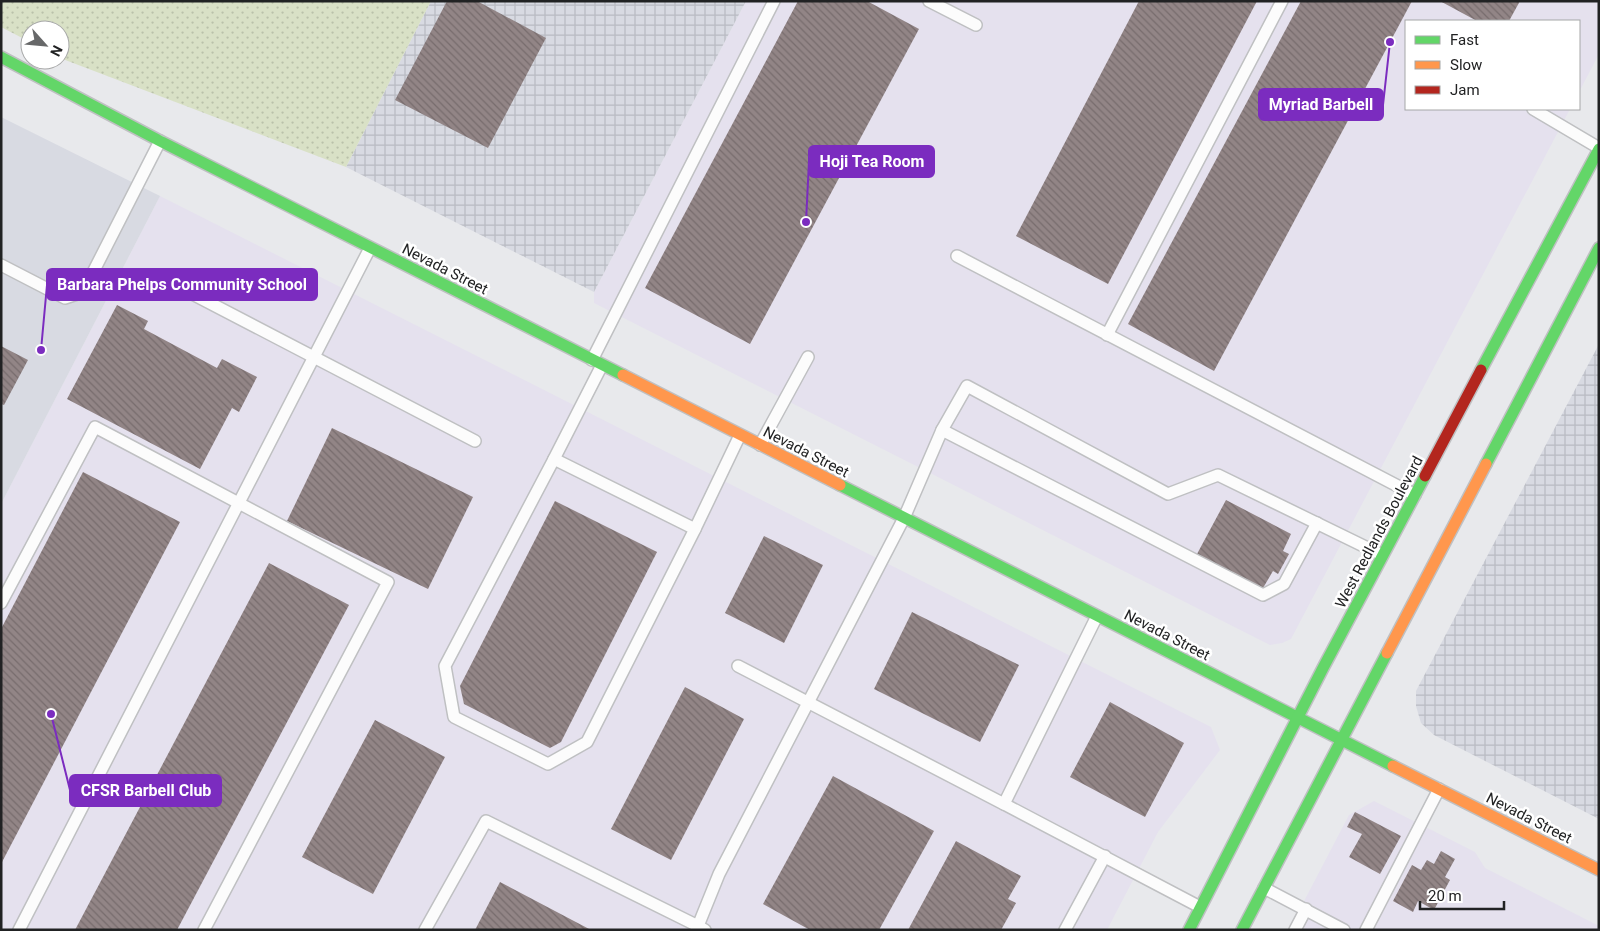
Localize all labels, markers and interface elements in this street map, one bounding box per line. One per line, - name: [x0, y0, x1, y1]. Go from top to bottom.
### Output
- north arrow: [20, 20, 70, 70]
- legend: [1405, 20, 1580, 110]
- text: Fast: [1450, 31, 1479, 49]
- text: N: [47, 43, 66, 59]
- text: Slow: [1450, 56, 1482, 74]
- text: Jam: [1450, 81, 1480, 99]
- callout: Myriad Barbell: [1259, 89, 1383, 120]
- text: Myriad Barbell: [1269, 95, 1373, 114]
- callout: Hoji Tea Room: [809, 146, 934, 177]
- text: Hoji Tea Room: [820, 152, 924, 171]
- street label: Nevada Street: [399, 240, 491, 298]
- callout: Barbara Phelps Community School: [47, 269, 317, 300]
- text: Barbara Phelps Community School: [57, 275, 307, 294]
- street label: Nevada Street: [760, 423, 852, 481]
- street label: West Redlands Boulevard: [1331, 453, 1427, 611]
- street label: Nevada Street: [1121, 606, 1213, 664]
- callout: CFSR Barbell Club: [70, 775, 221, 806]
- text: CFSR Barbell Club: [81, 781, 211, 800]
- street label: Nevada Street: [1483, 789, 1575, 847]
- scale bar: [1420, 878, 1504, 910]
- text: 20 m: [1428, 887, 1462, 905]

